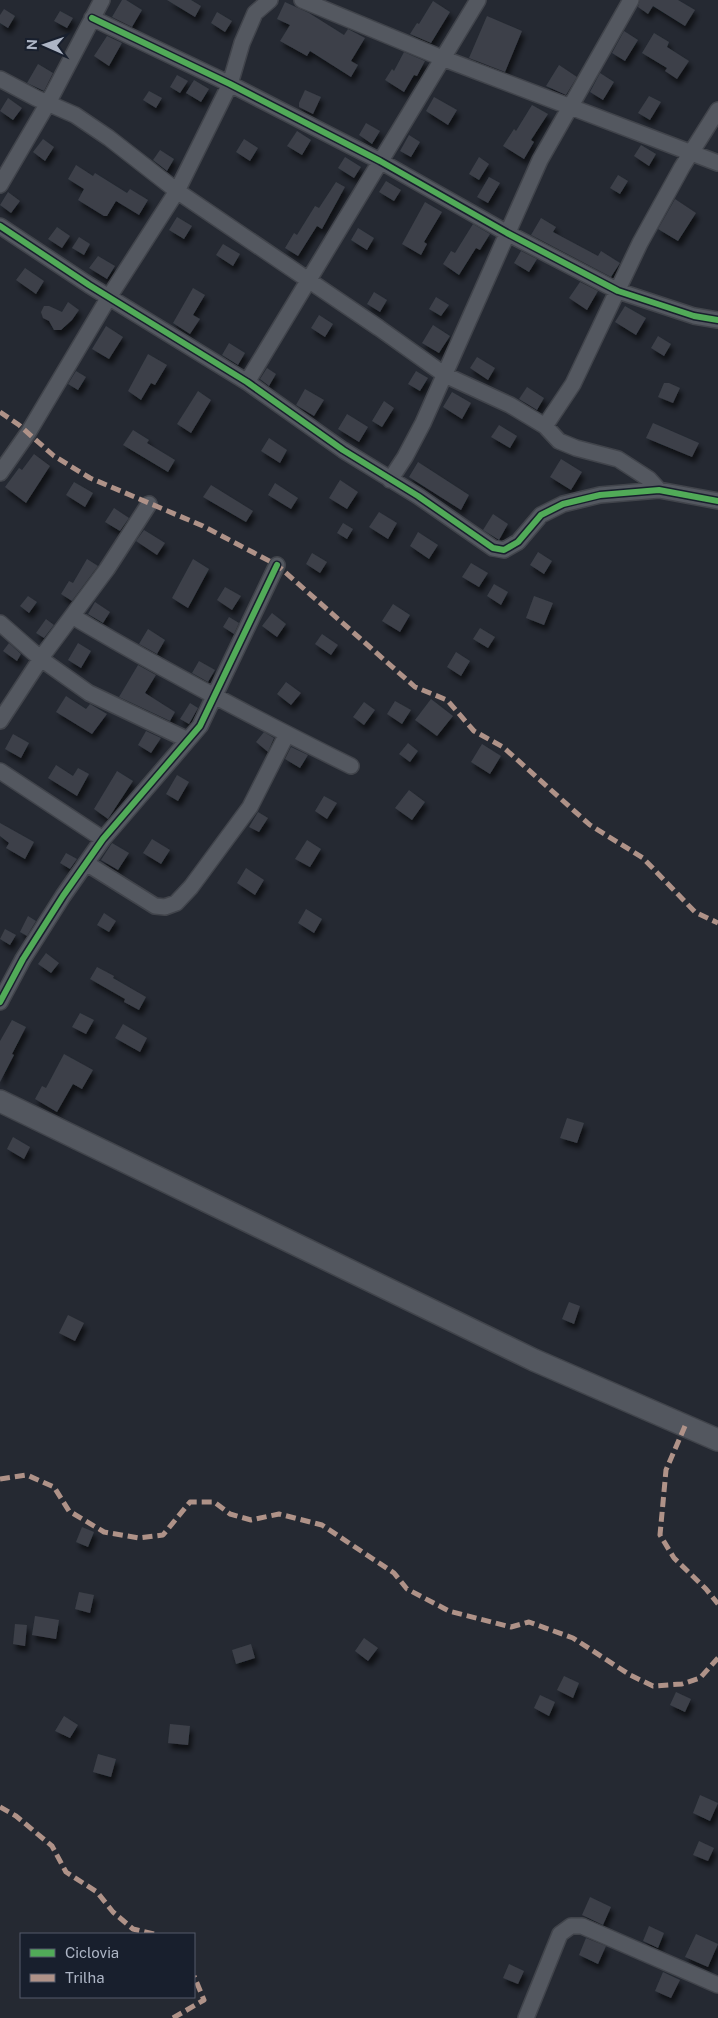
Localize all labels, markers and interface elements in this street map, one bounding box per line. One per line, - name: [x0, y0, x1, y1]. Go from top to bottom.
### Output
- north arrow: [20, 20, 70, 70]
- text: N: [24, 39, 40, 50]
- legend: [20, 1933, 195, 1998]
- text: Ciclovia: [65, 1944, 119, 1961]
- text: Trilha: [65, 1969, 104, 1986]

